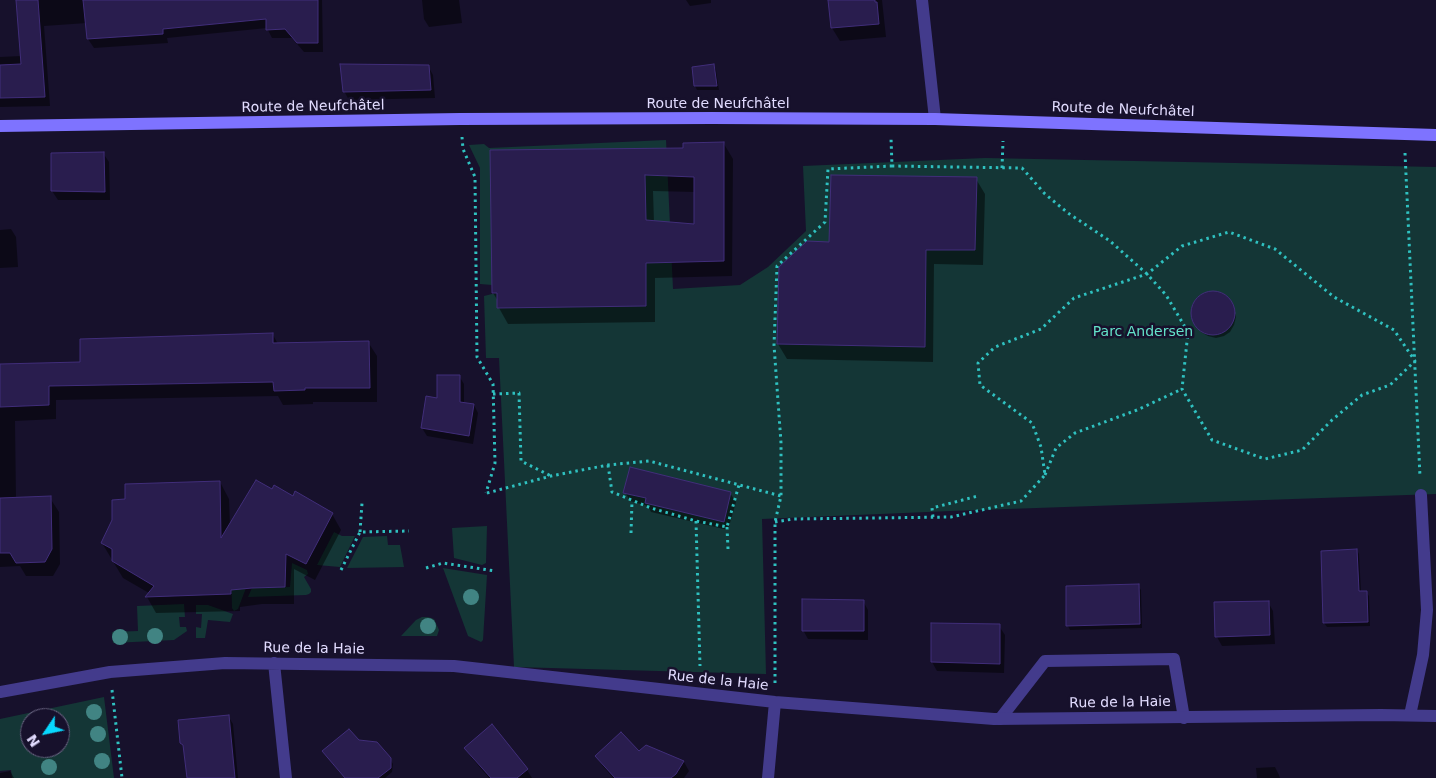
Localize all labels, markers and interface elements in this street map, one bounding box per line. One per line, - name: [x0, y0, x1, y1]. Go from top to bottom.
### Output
- street label: Route de Neufchâtel: [646, 96, 790, 112]
- street label: Route de Neufchâtel: [241, 97, 385, 117]
- street label: Route de Neufchâtel: [1051, 99, 1195, 121]
- park label: Parc Andersen: [1093, 324, 1193, 340]
- street label: Rue de la Haie: [263, 640, 365, 658]
- street label: Rue de la Haie: [667, 667, 769, 695]
- street label: Rue de la Haie: [1069, 694, 1171, 712]
- north arrow: [20, 708, 70, 758]
- text: N: [23, 731, 43, 750]

